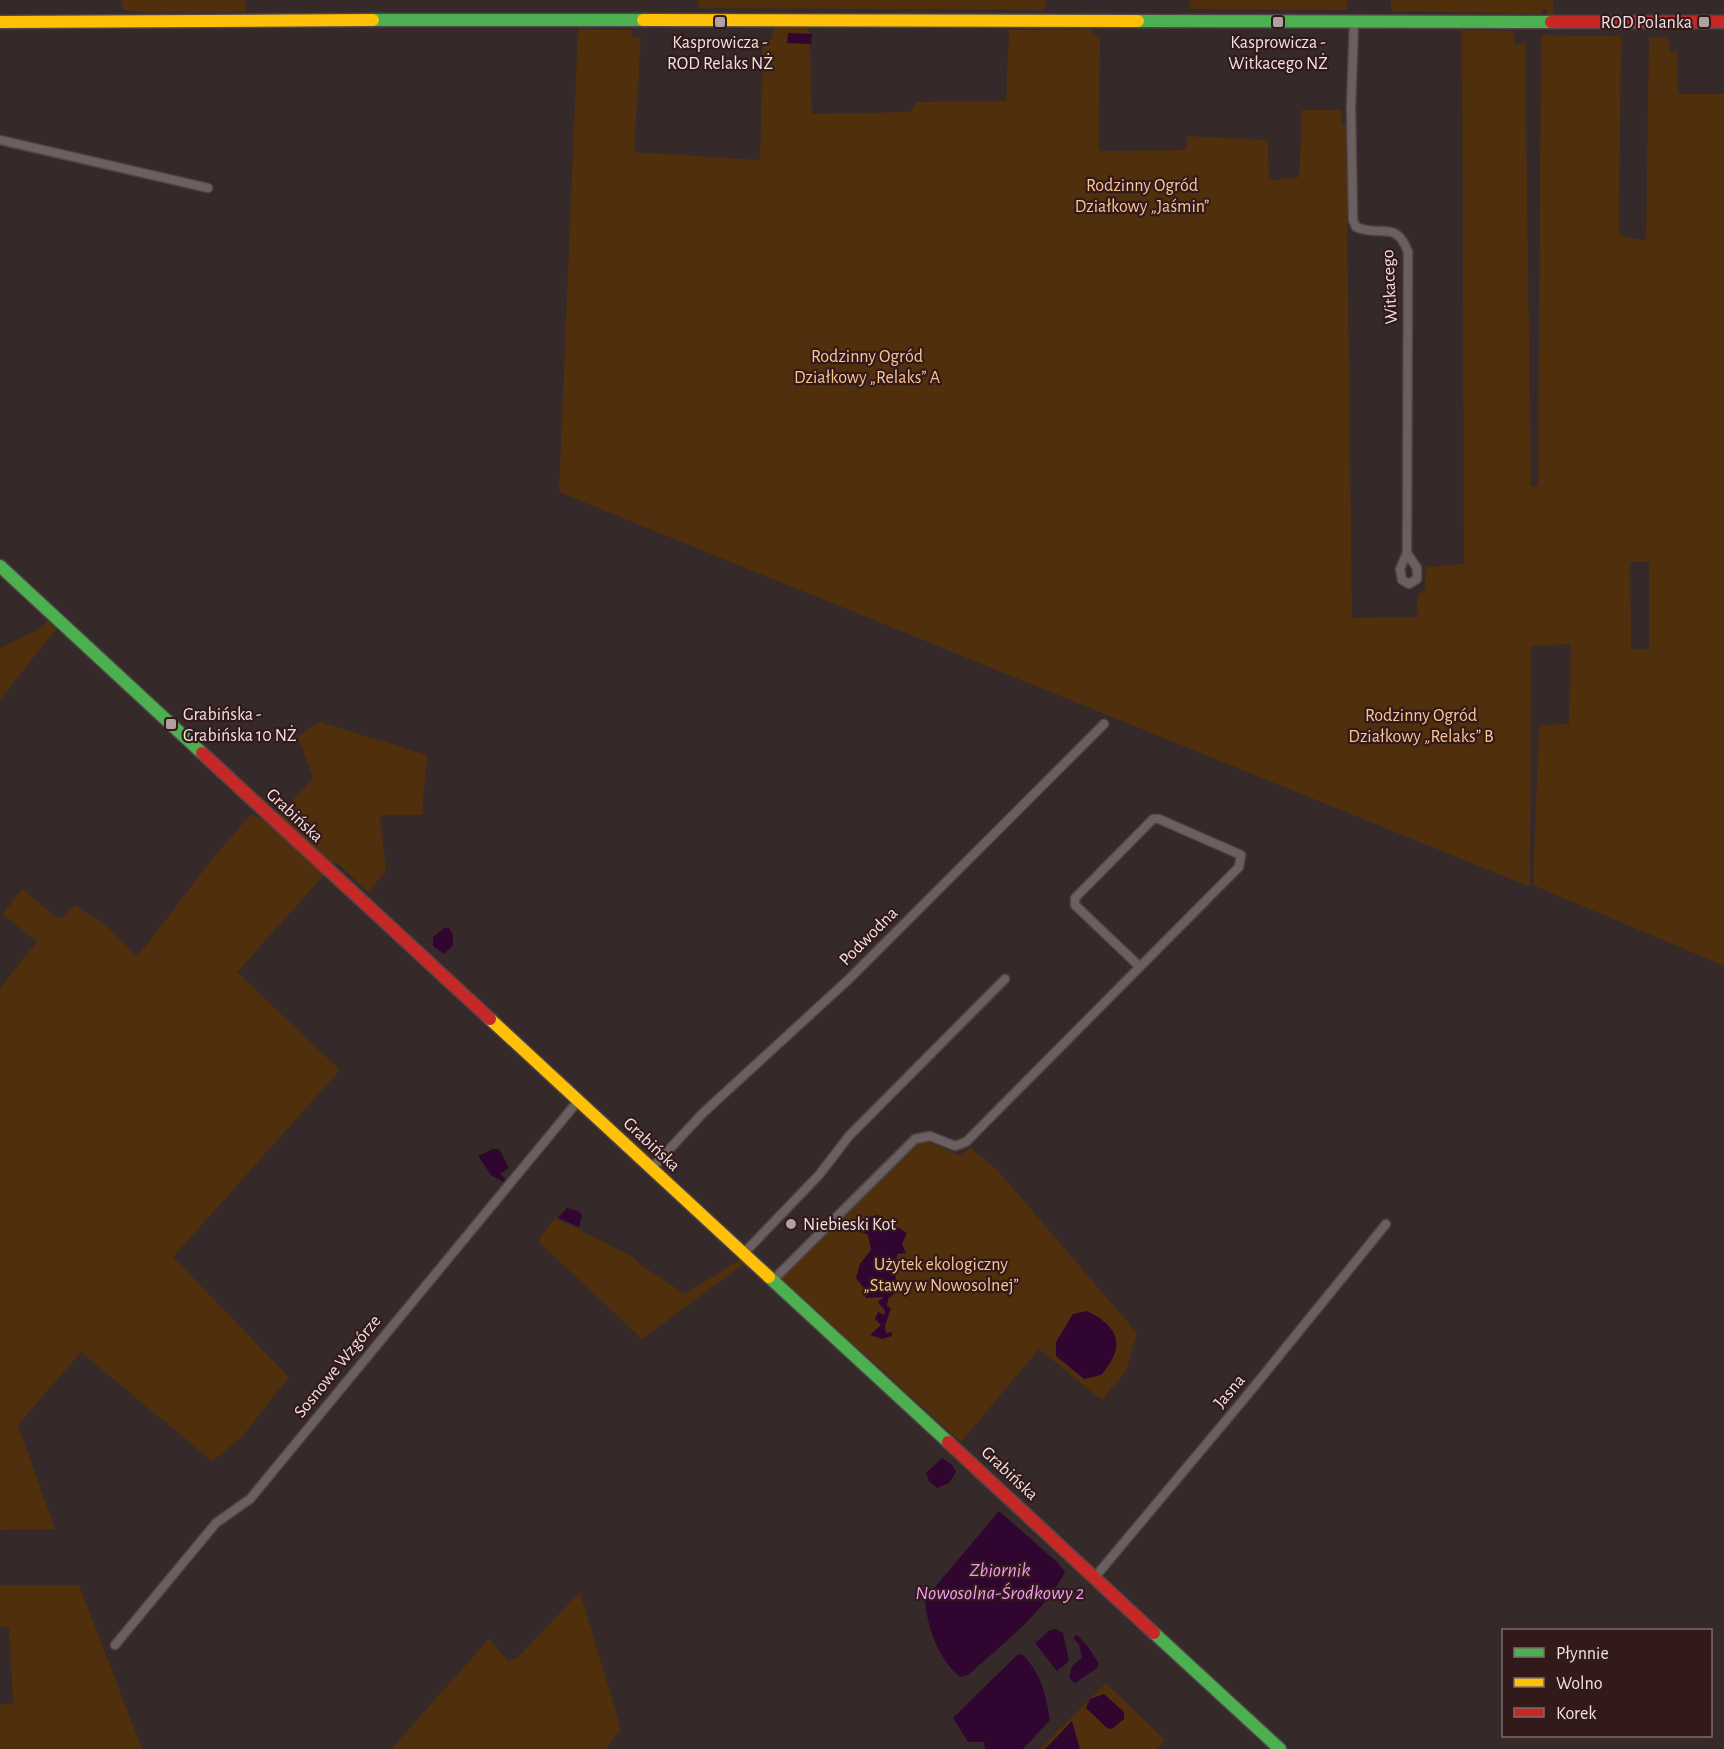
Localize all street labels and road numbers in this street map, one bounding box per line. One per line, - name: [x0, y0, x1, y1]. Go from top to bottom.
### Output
- street label: Witkacego: [1379, 249, 1401, 325]
- street label: Grabińska: [263, 785, 326, 846]
- street label: Podwodna: [836, 904, 901, 969]
- street label: Grabińska: [620, 1114, 683, 1175]
- street label: Sosnowe Wzgórze: [291, 1312, 384, 1421]
- street label: Jasna: [1211, 1371, 1249, 1412]
- street label: Grabińska: [978, 1443, 1041, 1504]

